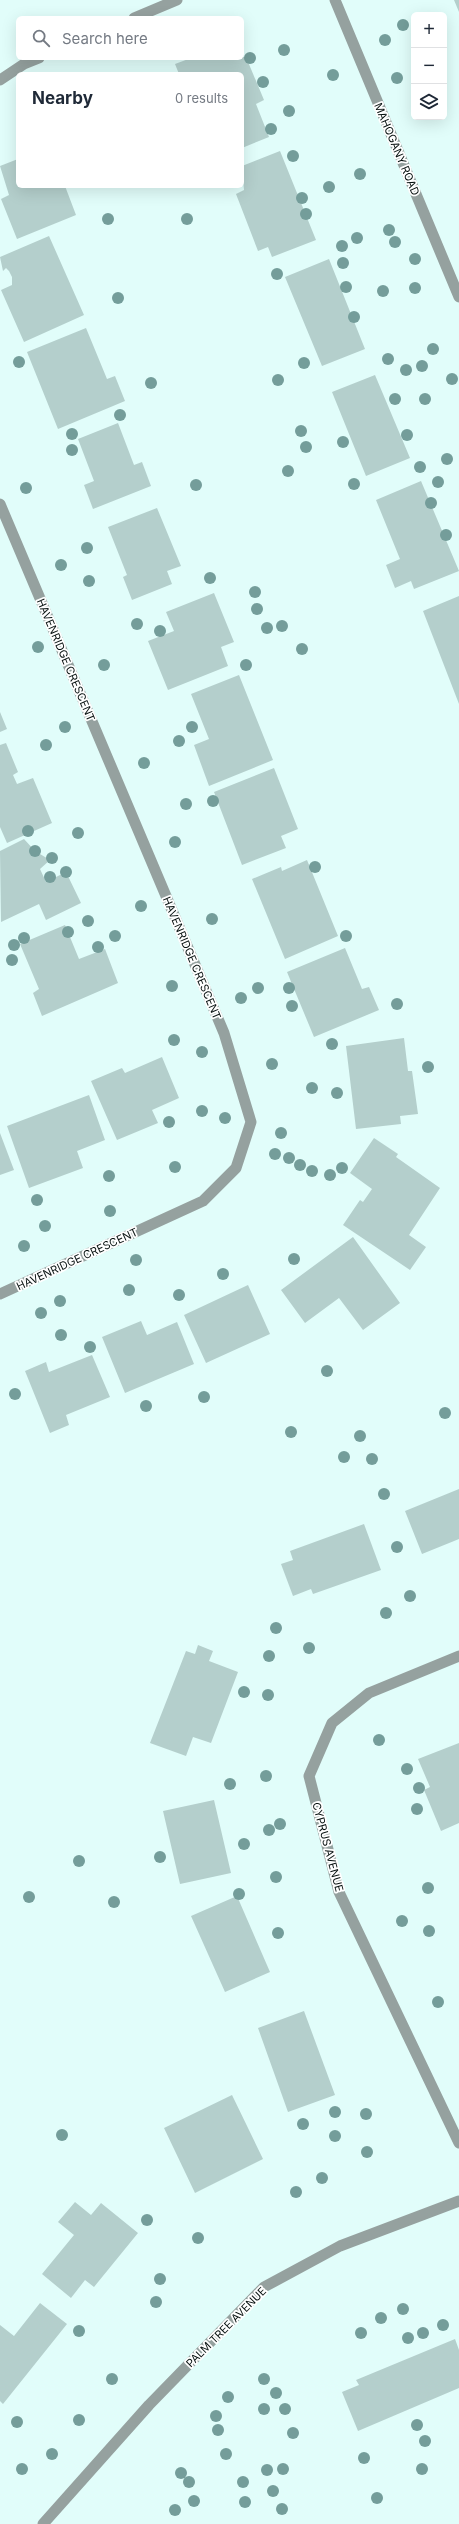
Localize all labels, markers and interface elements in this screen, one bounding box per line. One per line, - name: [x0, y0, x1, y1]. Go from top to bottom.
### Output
- map controls: [411, 12, 447, 120]
- button: +: [411, 12, 447, 48]
- search box: [16, 16, 244, 60]
- icon: search: [30, 27, 52, 49]
- text: Search here: [62, 29, 148, 48]
- button: −: [411, 48, 447, 84]
- button: layers: [411, 84, 447, 120]
- text: Nearby: [32, 88, 93, 108]
- text: 0 results: [175, 90, 228, 106]
- street label: MAHOGANY ROAD: [371, 101, 423, 197]
- street label: HAVENRIDGE CRESCENT: [34, 596, 98, 724]
- street label: HAVENRIDGE CRESCENT: [160, 894, 224, 1022]
- street label: HAVENRIDGE CRESCENT: [14, 1225, 140, 1293]
- street label: CYPRUS AVENUE: [309, 1801, 347, 1893]
- street label: PALM TREE AVENUE: [183, 2284, 269, 2370]

